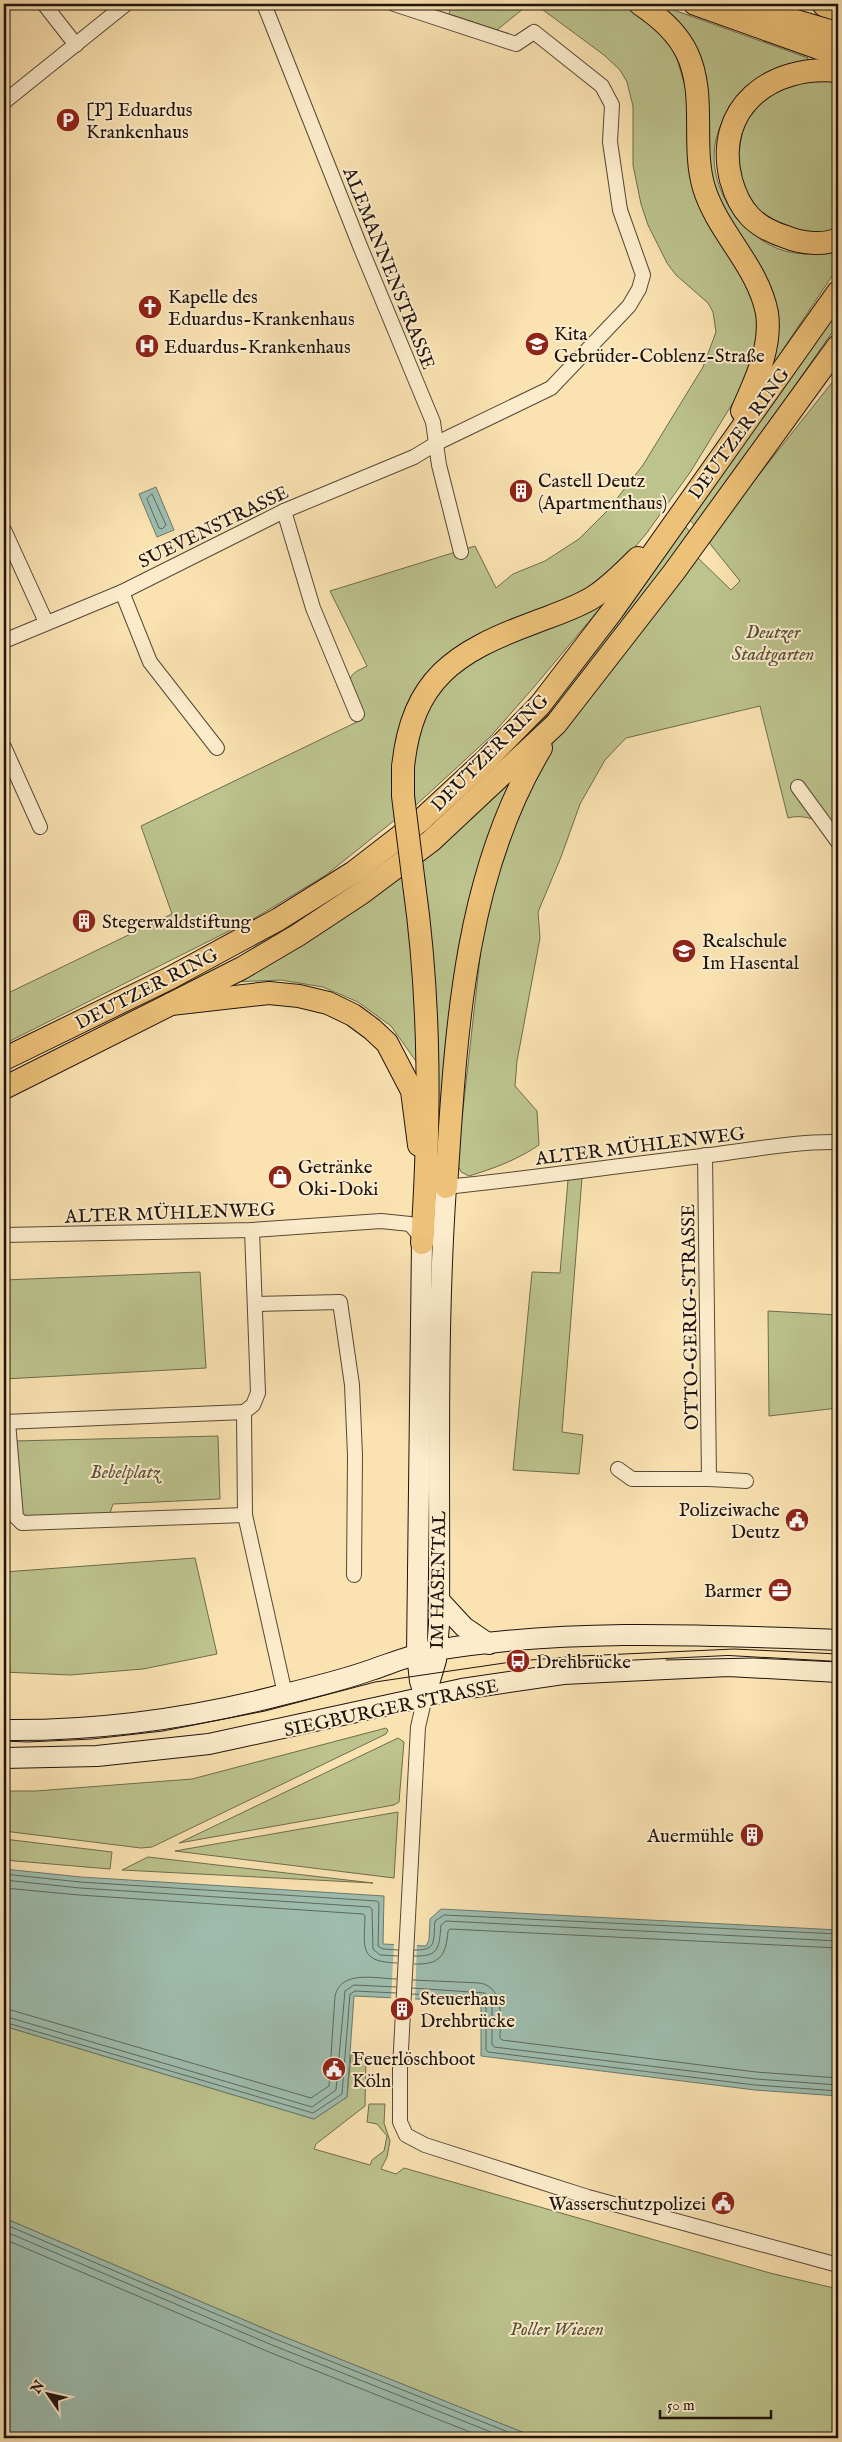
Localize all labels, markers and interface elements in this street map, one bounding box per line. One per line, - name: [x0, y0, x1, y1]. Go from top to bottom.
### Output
- place label: [P] Eduardus Krankenhaus: [86, 99, 193, 145]
- parking icon: [P] Eduardus Krankenhaus: [55, 107, 81, 133]
- street label: ALEMANNENSTRASSE: [336, 163, 440, 373]
- place label: Kapelle des Eduardus-Krankenhaus: [168, 286, 355, 332]
- church icon: Kapelle des Eduardus-Krankenhaus: [137, 294, 163, 320]
- place label: Kita Gebrüder-Coblenz-Straße: [554, 323, 765, 369]
- school or university icon: Kita Gebrüder-Coblenz-Straße: [524, 331, 550, 357]
- hospital icon: Eduardus-Krankenhaus: [134, 333, 160, 359]
- place label: Eduardus-Krankenhaus: [164, 336, 351, 360]
- street label: DEUTZER RING: [684, 364, 795, 505]
- place label: Castell Deutz (Apartmenthaus): [538, 470, 667, 516]
- building icon: Castell Deutz (Apartmenthaus): [508, 478, 534, 504]
- street label: SUEVENSTRASSE: [135, 481, 293, 575]
- park label: Deutzer Stadtgarten: [732, 621, 815, 667]
- street label: DEUTZER RING: [426, 689, 554, 817]
- building icon: Stegerwaldstiftung: [71, 908, 97, 934]
- place label: Stegerwaldstiftung: [102, 911, 252, 935]
- place label: Realschule Im Hasental: [702, 930, 800, 976]
- school or university icon: Realschule Im Hasental: [671, 938, 697, 964]
- street label: DEUTZER RING: [72, 943, 222, 1036]
- street label: ALTER MÜHLENWEG: [533, 1122, 746, 1172]
- place label: Getränke Oki-Doki: [298, 1156, 378, 1202]
- shop icon: Getränke Oki-Doki: [267, 1164, 293, 1190]
- street label: ALTER MÜHLENWEG: [63, 1198, 276, 1230]
- street label: OTTO-GERIG-STRASSE: [677, 1204, 705, 1430]
- park label: Bebelplatz: [90, 1461, 162, 1485]
- place label: Polizeiwache Deutz: [679, 1499, 780, 1545]
- public building icon: Polizeiwache Deutz: [784, 1507, 810, 1533]
- street label: IM HASENTAL: [426, 1510, 452, 1649]
- office icon: Barmer: [767, 1577, 793, 1603]
- place label: Barmer: [704, 1580, 762, 1604]
- bus stop icon: Drehbrücke: [505, 1648, 531, 1674]
- place label: Drehbrücke: [536, 1651, 631, 1675]
- street label: SIEGBURGER STRASSE: [282, 1674, 501, 1743]
- building icon: Auermühle: [739, 1822, 765, 1848]
- place label: Auermühle: [646, 1825, 734, 1849]
- place label: Steuerhaus Drehbrücke: [420, 1988, 515, 2034]
- building icon: Steuerhaus Drehbrücke: [389, 1996, 415, 2022]
- place label: Feuerlöschboot Köln: [352, 2048, 476, 2094]
- public building icon: Feuerlöschboot Köln: [321, 2056, 347, 2082]
- public building icon: Wasserschutzpolizei: [710, 2190, 736, 2216]
- place label: Wasserschutzpolizei: [548, 2193, 706, 2217]
- park label: Poller Wiesen: [510, 2318, 604, 2342]
- north arrow: [22, 2370, 72, 2420]
- text: N: [27, 2377, 49, 2398]
- scale bar: [660, 2387, 771, 2419]
- text: 50 m: [667, 2396, 695, 2415]

